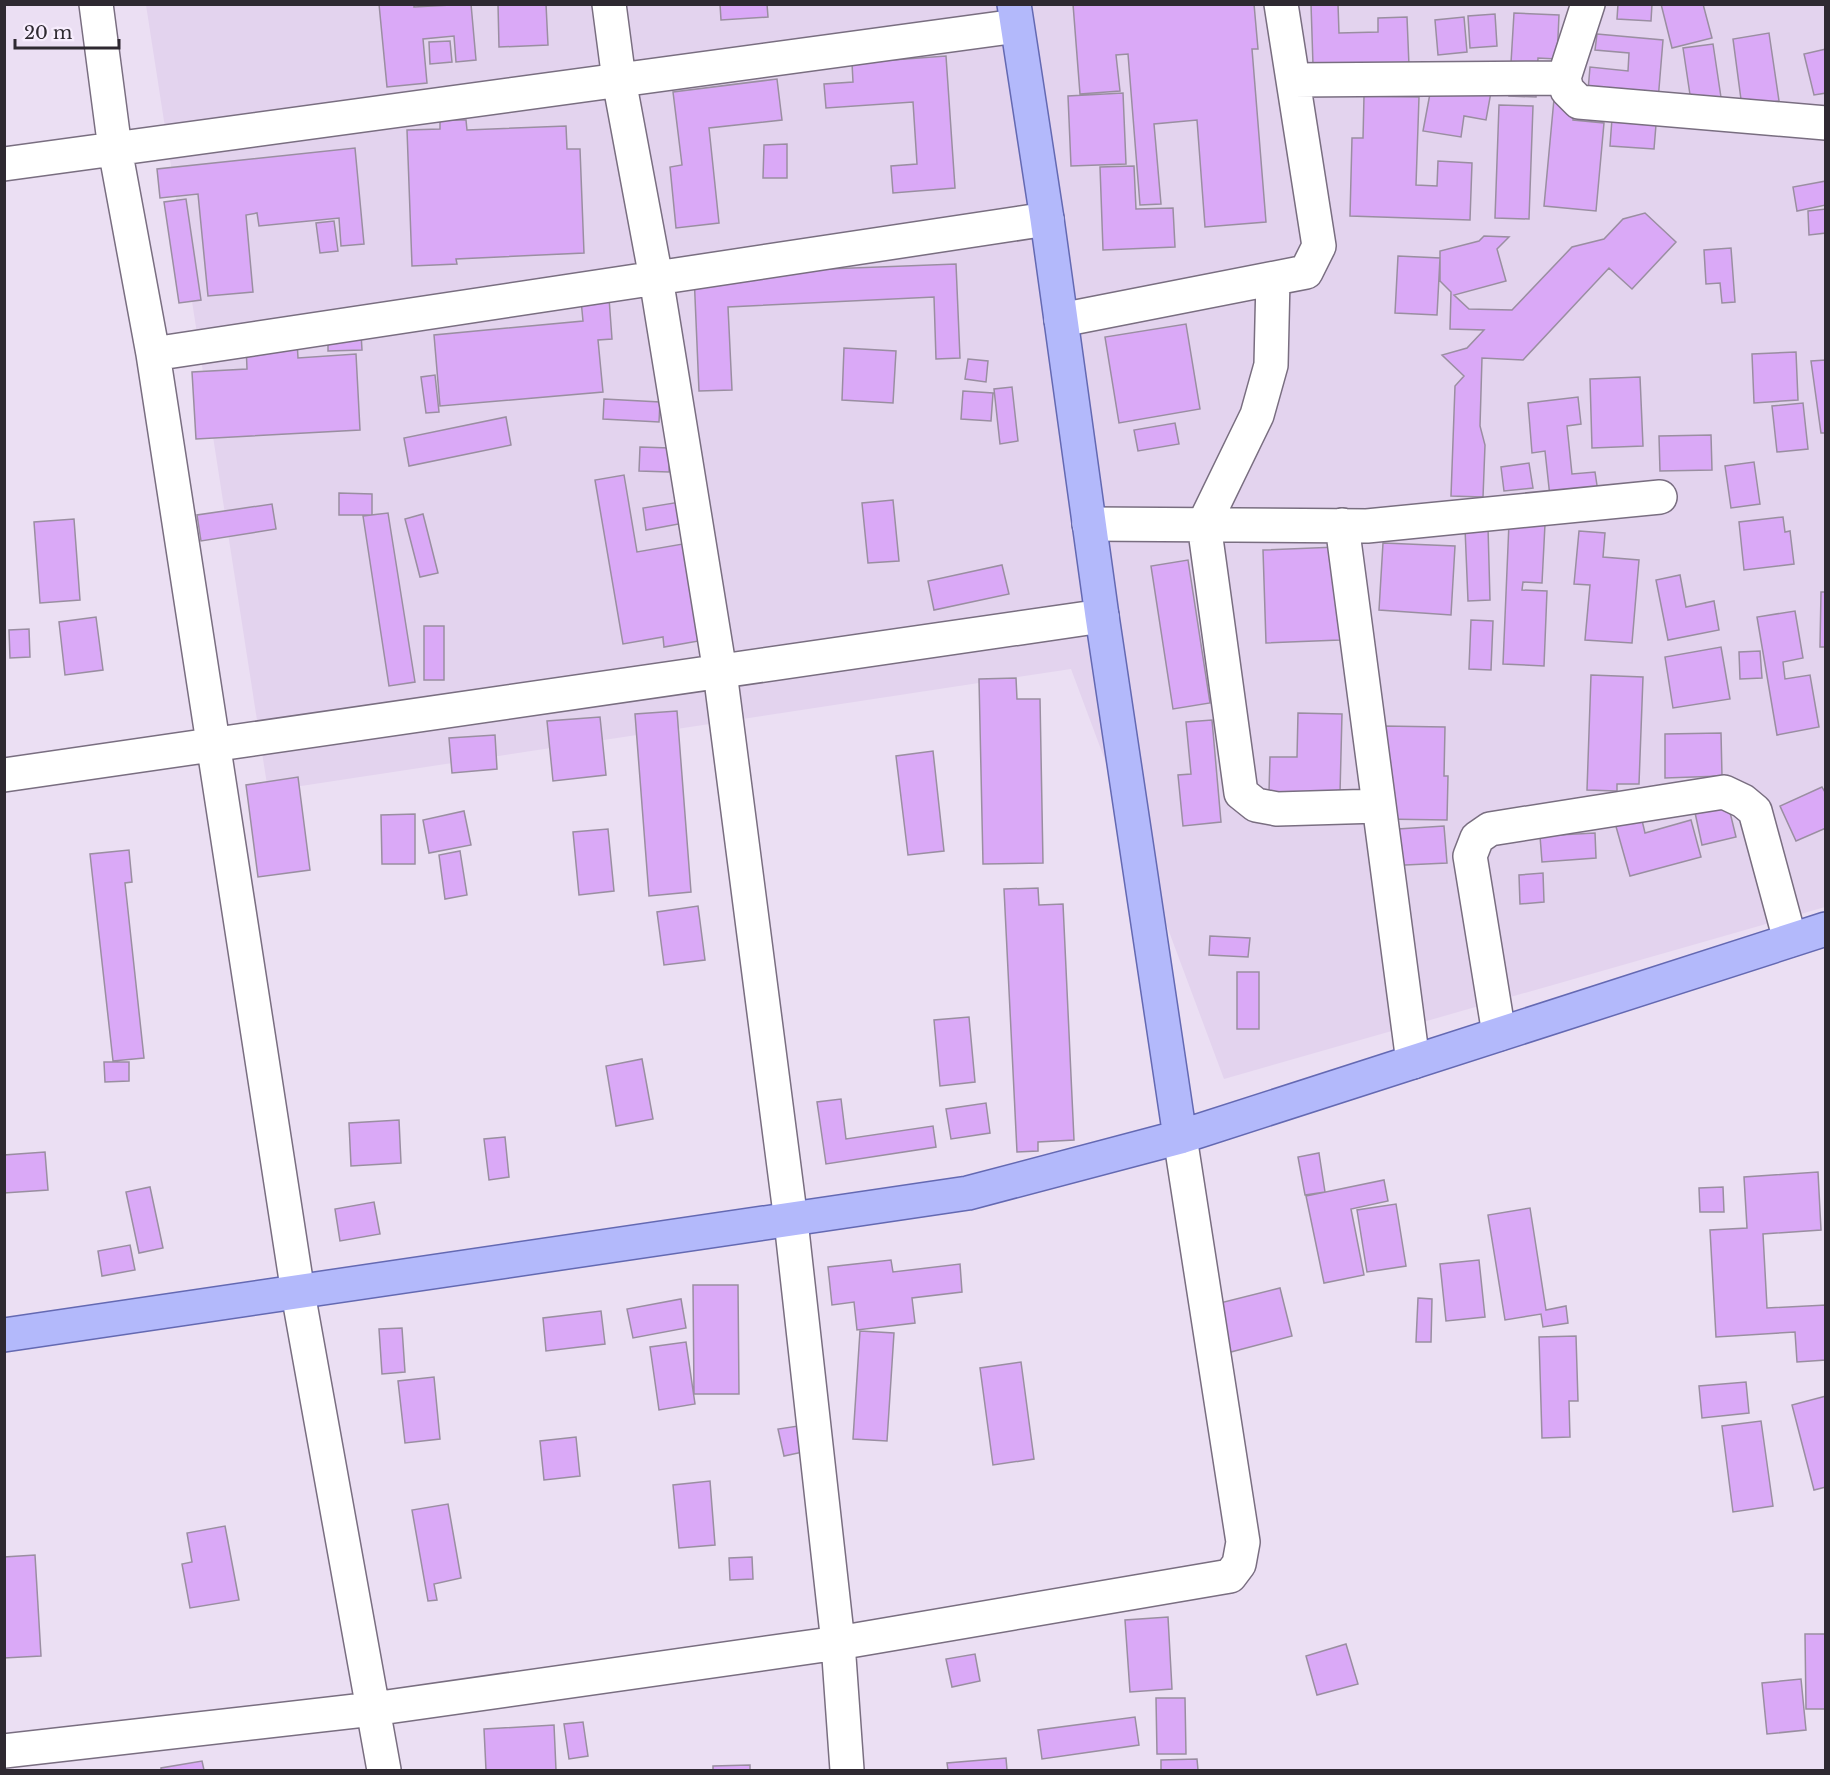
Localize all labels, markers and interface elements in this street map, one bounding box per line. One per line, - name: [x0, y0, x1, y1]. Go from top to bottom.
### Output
- scale bar: [15, 12, 118, 50]
- text: 20 m: [24, 22, 72, 44]

